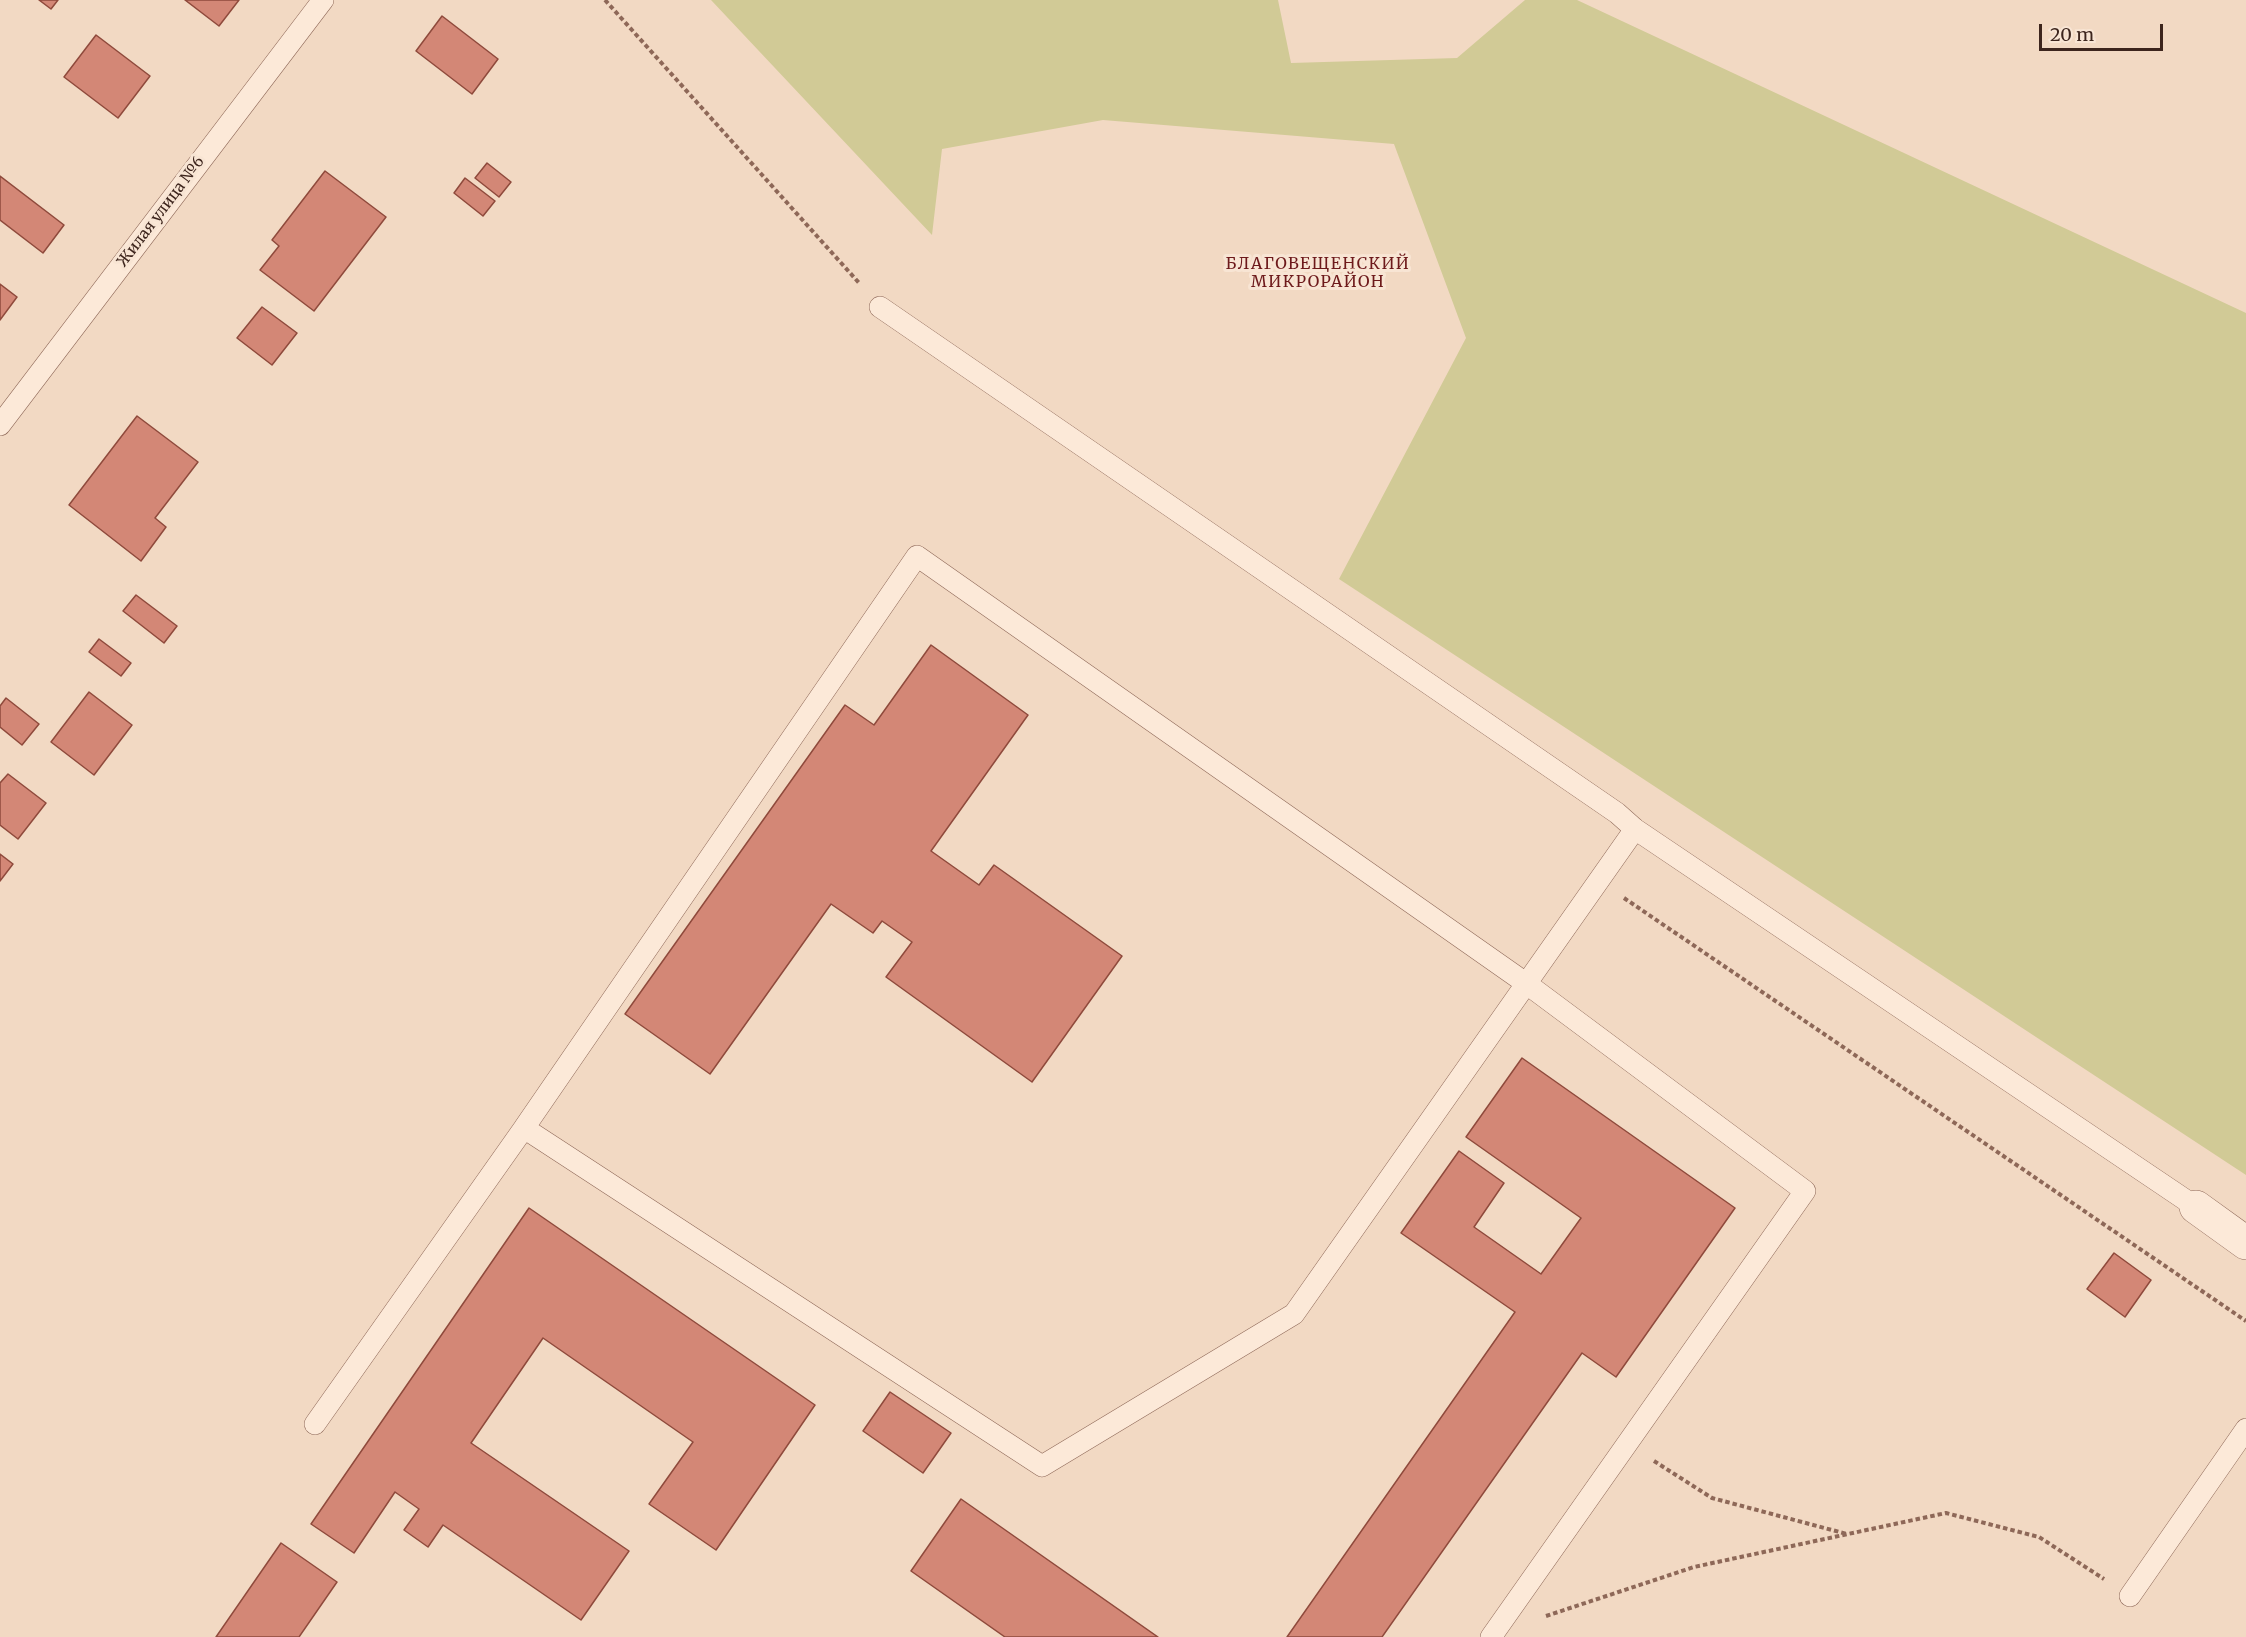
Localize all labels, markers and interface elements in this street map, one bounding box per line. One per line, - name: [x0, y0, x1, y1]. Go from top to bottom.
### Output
- scale bar: [2042, 12, 2166, 50]
- text: 20 m: [2050, 23, 2094, 46]
- street label: Жилая улица №6: [114, 153, 208, 271]
- district label: БЛАГОВЕЩЕНСКИЙ МИКРОРАЙОН: [1226, 254, 1410, 292]

